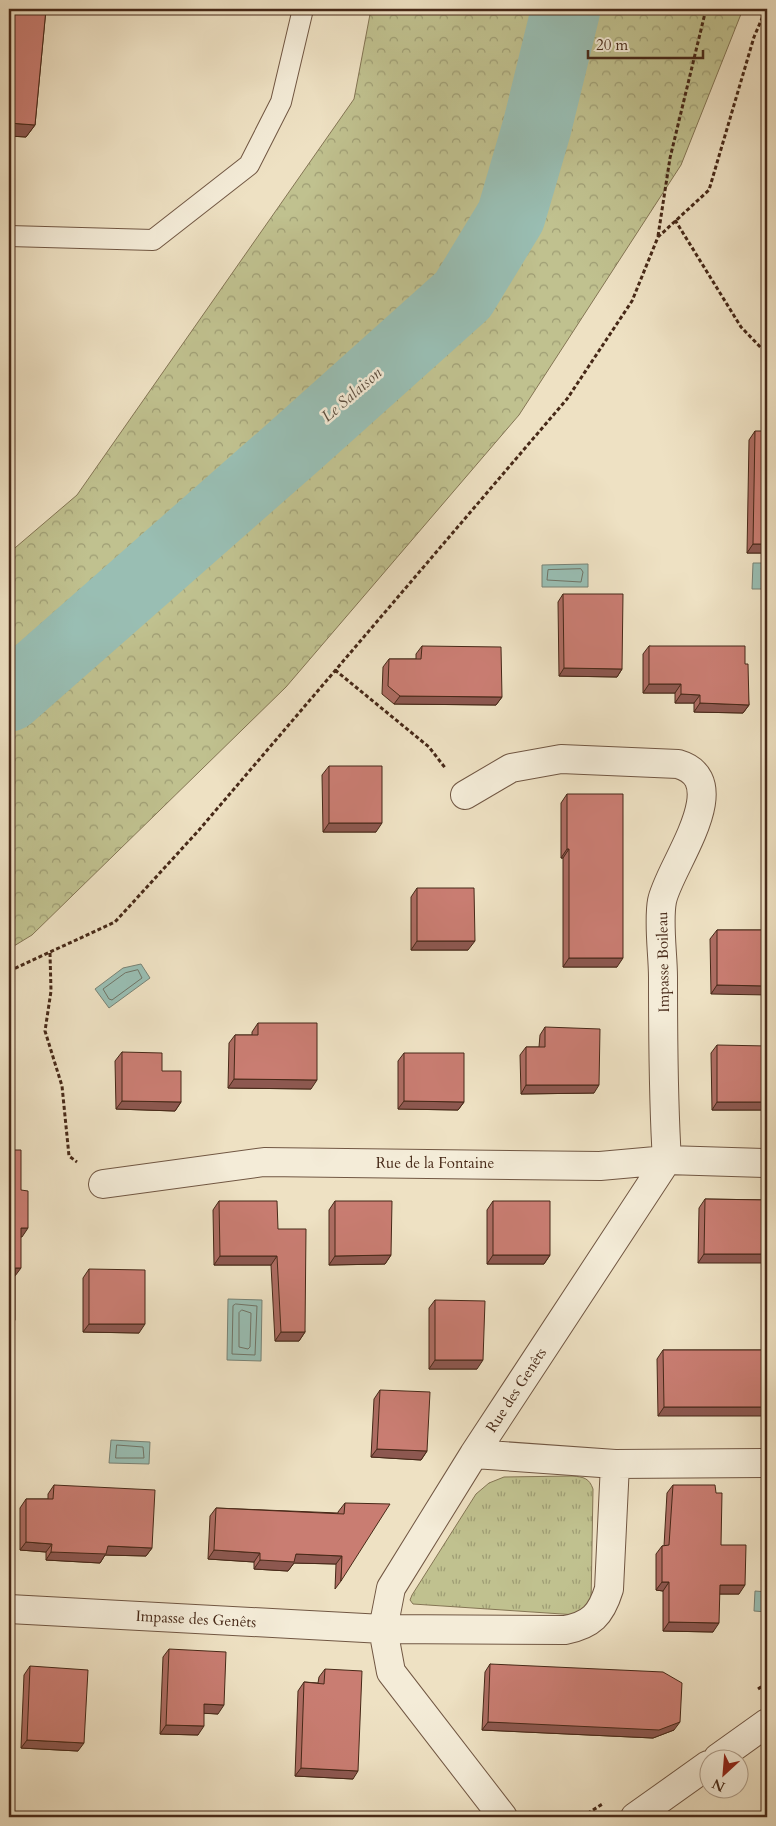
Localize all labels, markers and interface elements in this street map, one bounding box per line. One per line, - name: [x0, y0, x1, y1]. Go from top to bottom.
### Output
- scale bar: [588, 28, 704, 60]
- text: 20 m: [596, 35, 628, 55]
- water label: Le Salaison: [317, 362, 387, 427]
- street label: Impasse Boileau: [652, 911, 674, 1013]
- street label: Rue de la Fontaine: [376, 1153, 494, 1173]
- street label: Rue des Genêts: [481, 1344, 551, 1436]
- street label: Impasse des Genêts: [135, 1606, 257, 1632]
- north arrow: [698, 1748, 748, 1798]
- text: N: [709, 1774, 728, 1796]

